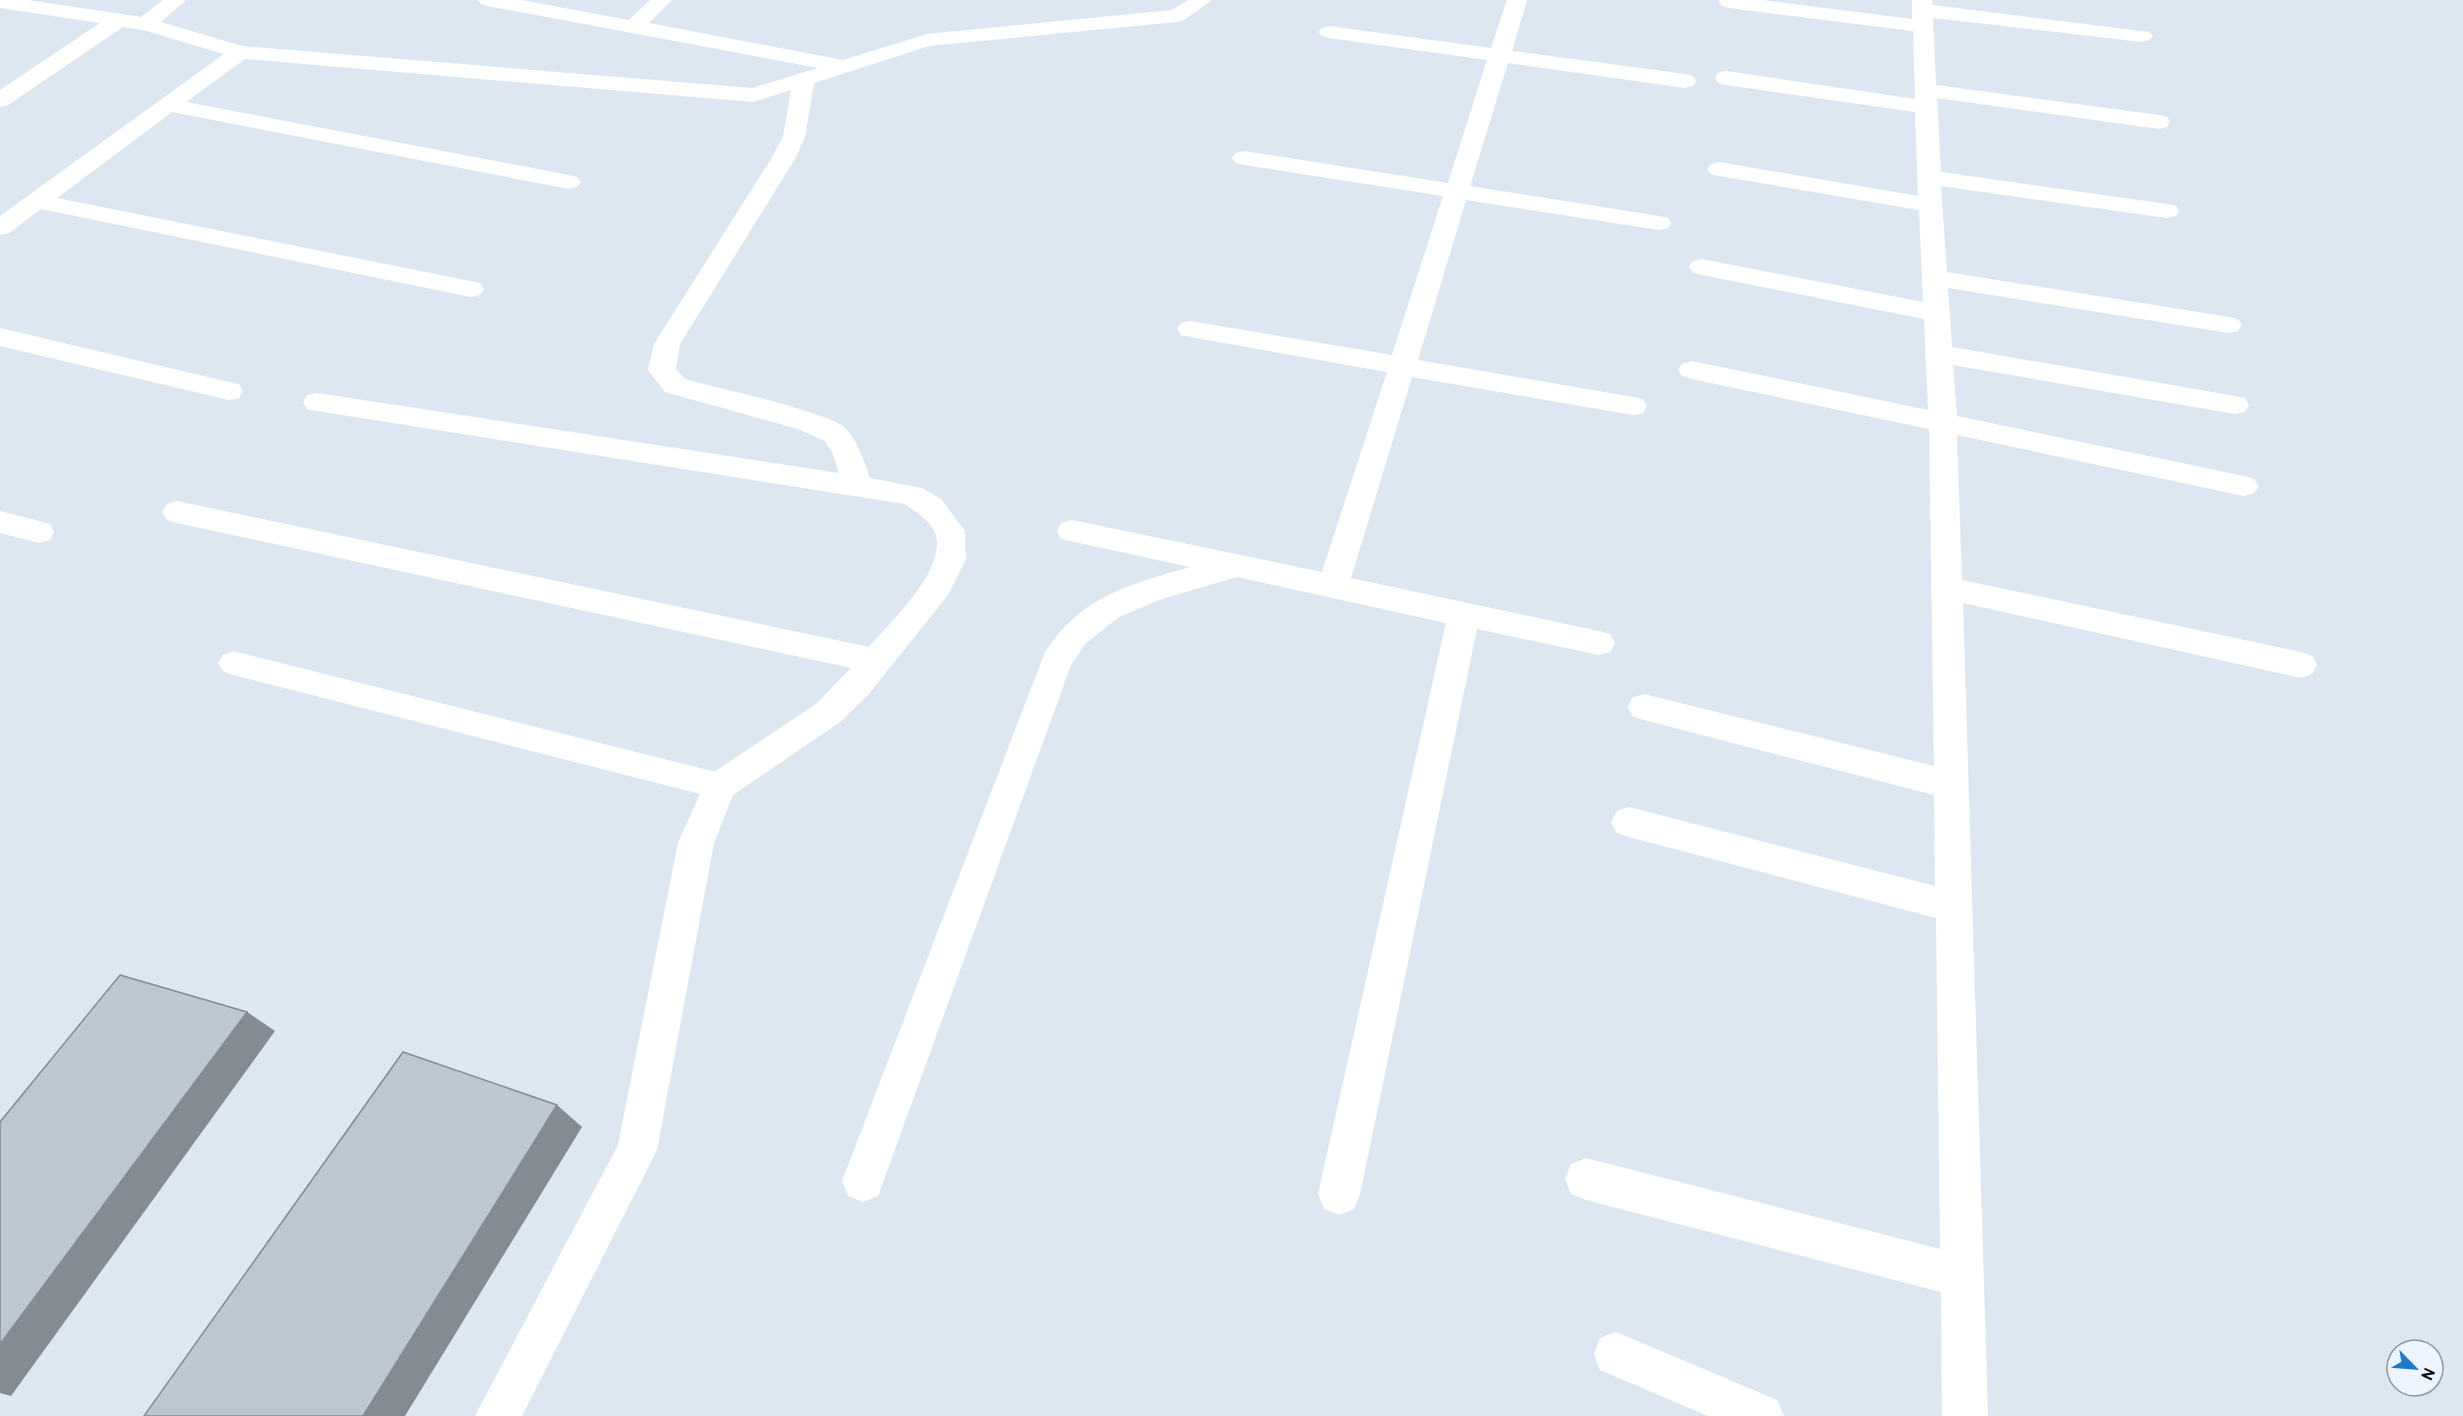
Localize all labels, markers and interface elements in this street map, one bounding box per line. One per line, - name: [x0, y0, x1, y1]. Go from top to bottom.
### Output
- north arrow: [2385, 1338, 2445, 1398]
- text: N: [2415, 1364, 2438, 1383]

